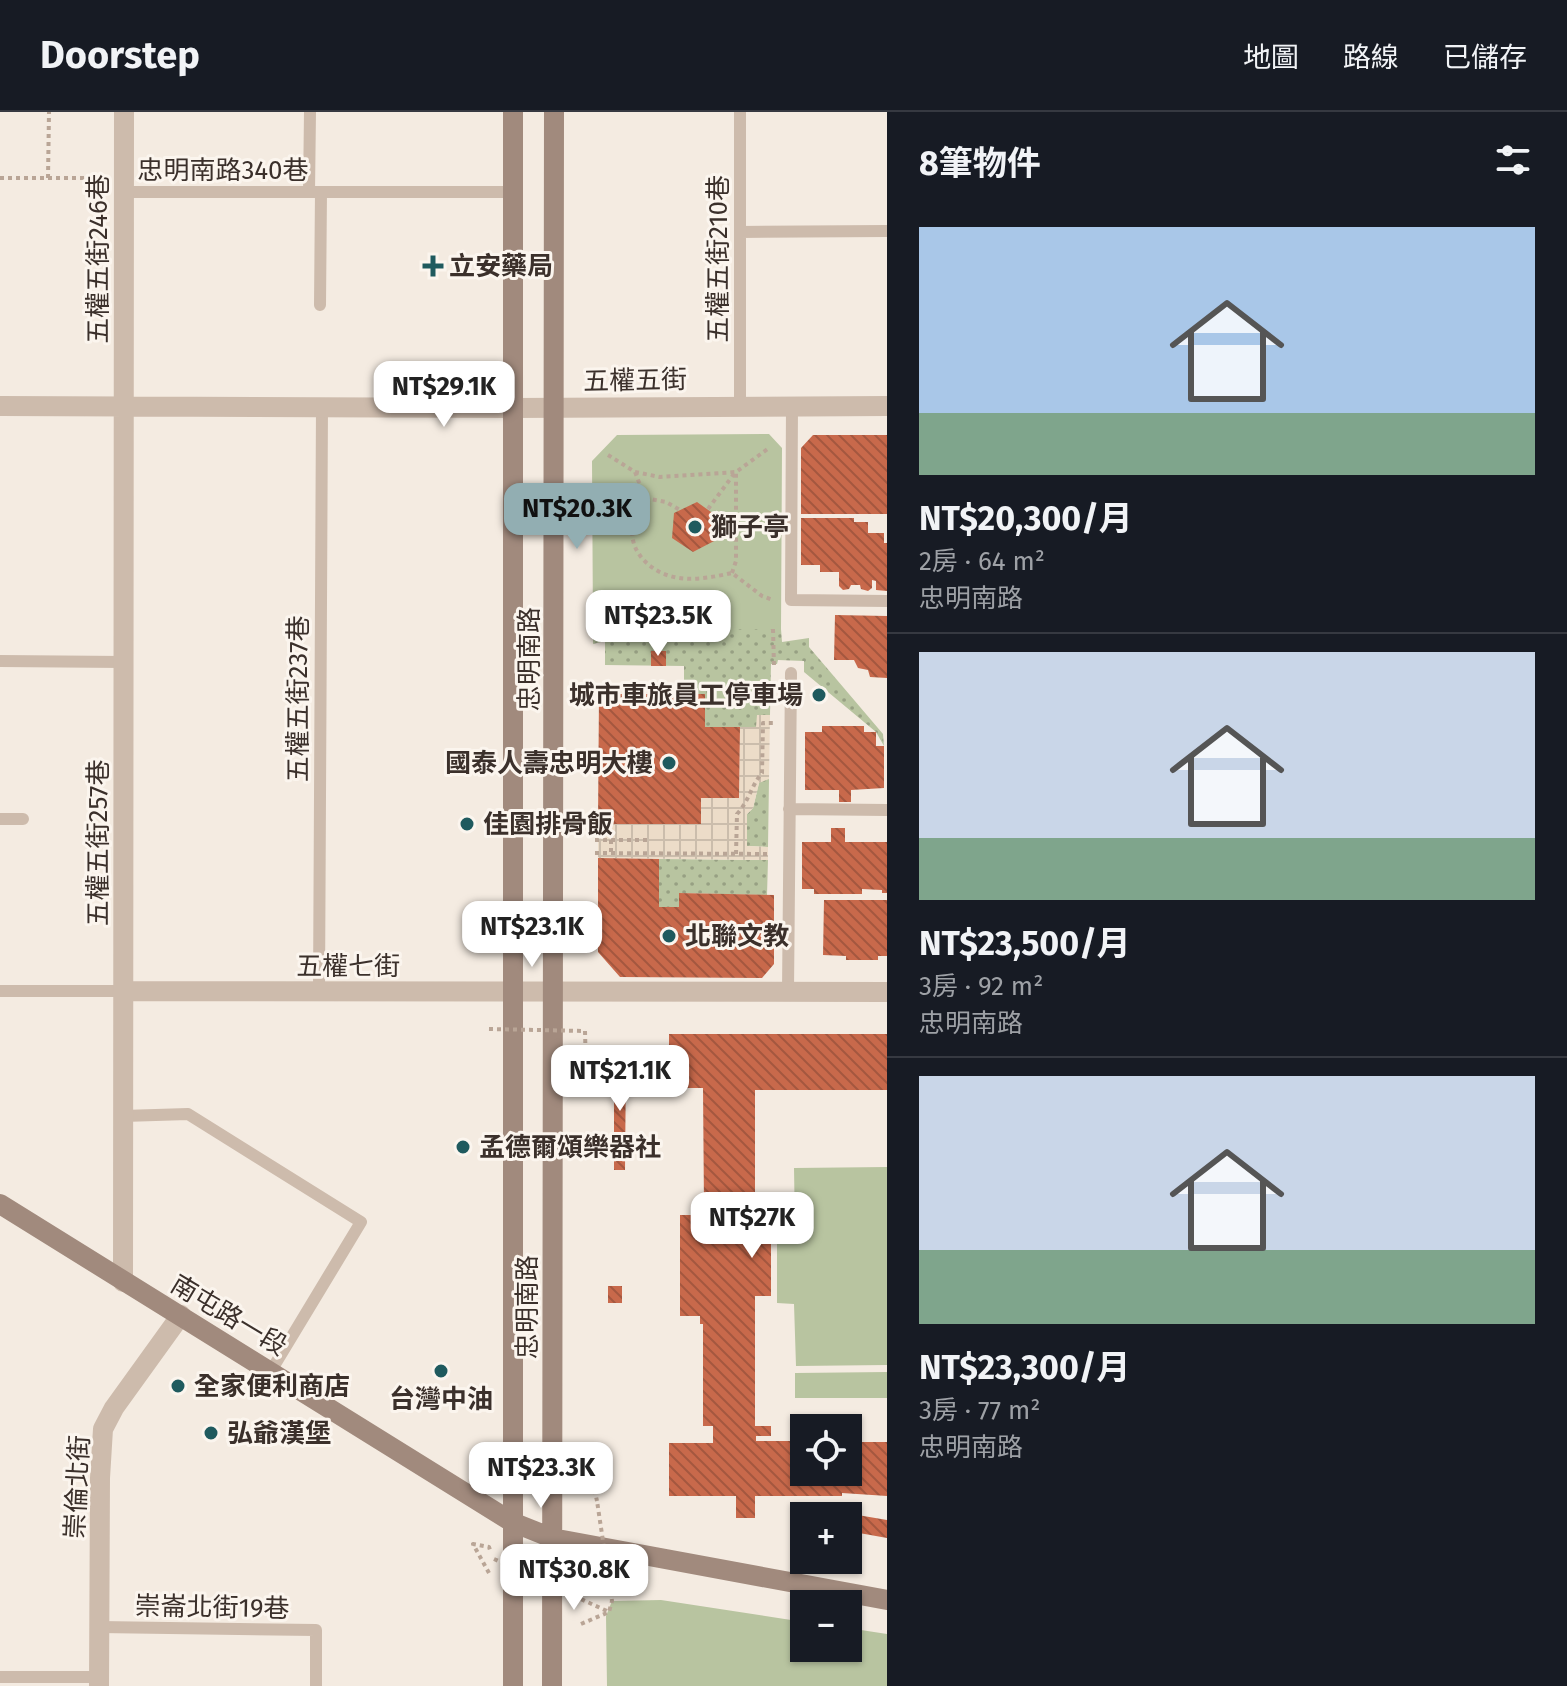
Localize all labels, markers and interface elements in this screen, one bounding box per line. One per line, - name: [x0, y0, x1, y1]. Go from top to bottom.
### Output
- text: Doorstep: [40, 32, 200, 78]
- text: 地圖: [1243, 41, 1299, 74]
- text: 路線: [1343, 41, 1399, 74]
- text: 已儲存: [1443, 41, 1527, 74]
- icon: filters: [1491, 138, 1535, 182]
- text: 8筆物件: [919, 143, 1041, 184]
- street label: 忠明南路340巷: [137, 155, 309, 186]
- street label: 五權五街246巷: [83, 174, 114, 344]
- street label: 五權五街210巷: [703, 175, 734, 343]
- place label: 立安藥局: [449, 251, 553, 282]
- marker: 立安藥局: [424, 257, 442, 275]
- icon: home: [1155, 279, 1299, 423]
- pin: NT$29.1K: [361, 361, 527, 429]
- street label: 五權五街: [583, 364, 687, 397]
- text: NT$29.1K: [392, 371, 496, 402]
- pin: NT$20.3K: [494, 483, 660, 551]
- text: NT$20.3K: [522, 493, 632, 524]
- text: NT$20,300/月: [919, 498, 1133, 539]
- place label: 獅子亭: [711, 512, 789, 543]
- marker: 獅子亭: [686, 518, 704, 536]
- text: 2房 · 64 m²: [919, 546, 1045, 577]
- text: 忠明南路: [919, 583, 1023, 614]
- pin: NT$23.5K: [575, 590, 741, 658]
- text: NT$23.5K: [604, 600, 712, 631]
- street label: 忠明南路: [514, 607, 545, 711]
- street label: 五權五街237巷: [283, 615, 314, 783]
- place label: 城市車旅員工停車場: [569, 680, 803, 711]
- marker: 城市車旅員工停車場: [810, 686, 828, 704]
- icon: home: [1155, 704, 1299, 848]
- place label: 國泰人壽忠明大樓: [445, 748, 653, 779]
- marker: 國泰人壽忠明大樓: [660, 754, 678, 772]
- street label: 五權五街257巷: [83, 760, 114, 926]
- place label: 佳園排骨飯: [483, 809, 613, 840]
- marker: 佳園排骨飯: [458, 815, 476, 833]
- pin: NT$23.1K: [449, 901, 615, 969]
- text: NT$23.1K: [480, 911, 584, 942]
- place label: 北聯文教: [685, 921, 789, 952]
- text: NT$23,500/月: [919, 923, 1131, 964]
- marker: 北聯文教: [660, 927, 678, 945]
- street label: 五權七街: [296, 951, 400, 982]
- text: 3房 · 92 m²: [919, 971, 1043, 1002]
- text: 忠明南路: [919, 1008, 1023, 1039]
- pin: NT$21.1K: [537, 1045, 703, 1113]
- text: NT$21.1K: [569, 1055, 671, 1086]
- icon: home: [1155, 1128, 1299, 1272]
- place label: 孟德爾頌樂器社: [479, 1132, 661, 1163]
- marker: 孟德爾頌樂器社: [454, 1138, 472, 1156]
- pin: NT$27K: [687, 1192, 817, 1260]
- text: NT$27K: [709, 1202, 795, 1233]
- street label: 忠明南路: [512, 1255, 543, 1359]
- street label: 南屯路一段: [165, 1269, 292, 1362]
- text: NT$23,300/月: [919, 1347, 1130, 1388]
- marker: 台灣中油: [432, 1362, 450, 1380]
- place label: 全家便利商店: [194, 1371, 350, 1402]
- marker: 全家便利商店: [169, 1377, 187, 1395]
- place label: 台灣中油: [389, 1384, 493, 1415]
- text: 3房 · 77 m²: [919, 1395, 1041, 1426]
- map controls: [790, 1414, 862, 1662]
- button: locate: [790, 1414, 862, 1486]
- place label: 弘爺漢堡: [227, 1418, 331, 1449]
- marker: 弘爺漢堡: [202, 1424, 220, 1442]
- text: 忠明南路: [919, 1432, 1023, 1463]
- street label: 崇倫北街: [59, 1434, 96, 1540]
- pin: NT$23.3K: [458, 1442, 624, 1510]
- text: NT$23.3K: [487, 1452, 595, 1483]
- button: +: [790, 1502, 862, 1574]
- pin: NT$30.8K: [491, 1544, 657, 1612]
- text: NT$30.8K: [518, 1554, 630, 1585]
- button: −: [790, 1590, 862, 1662]
- street label: 崇崙北街19巷: [134, 1591, 290, 1624]

